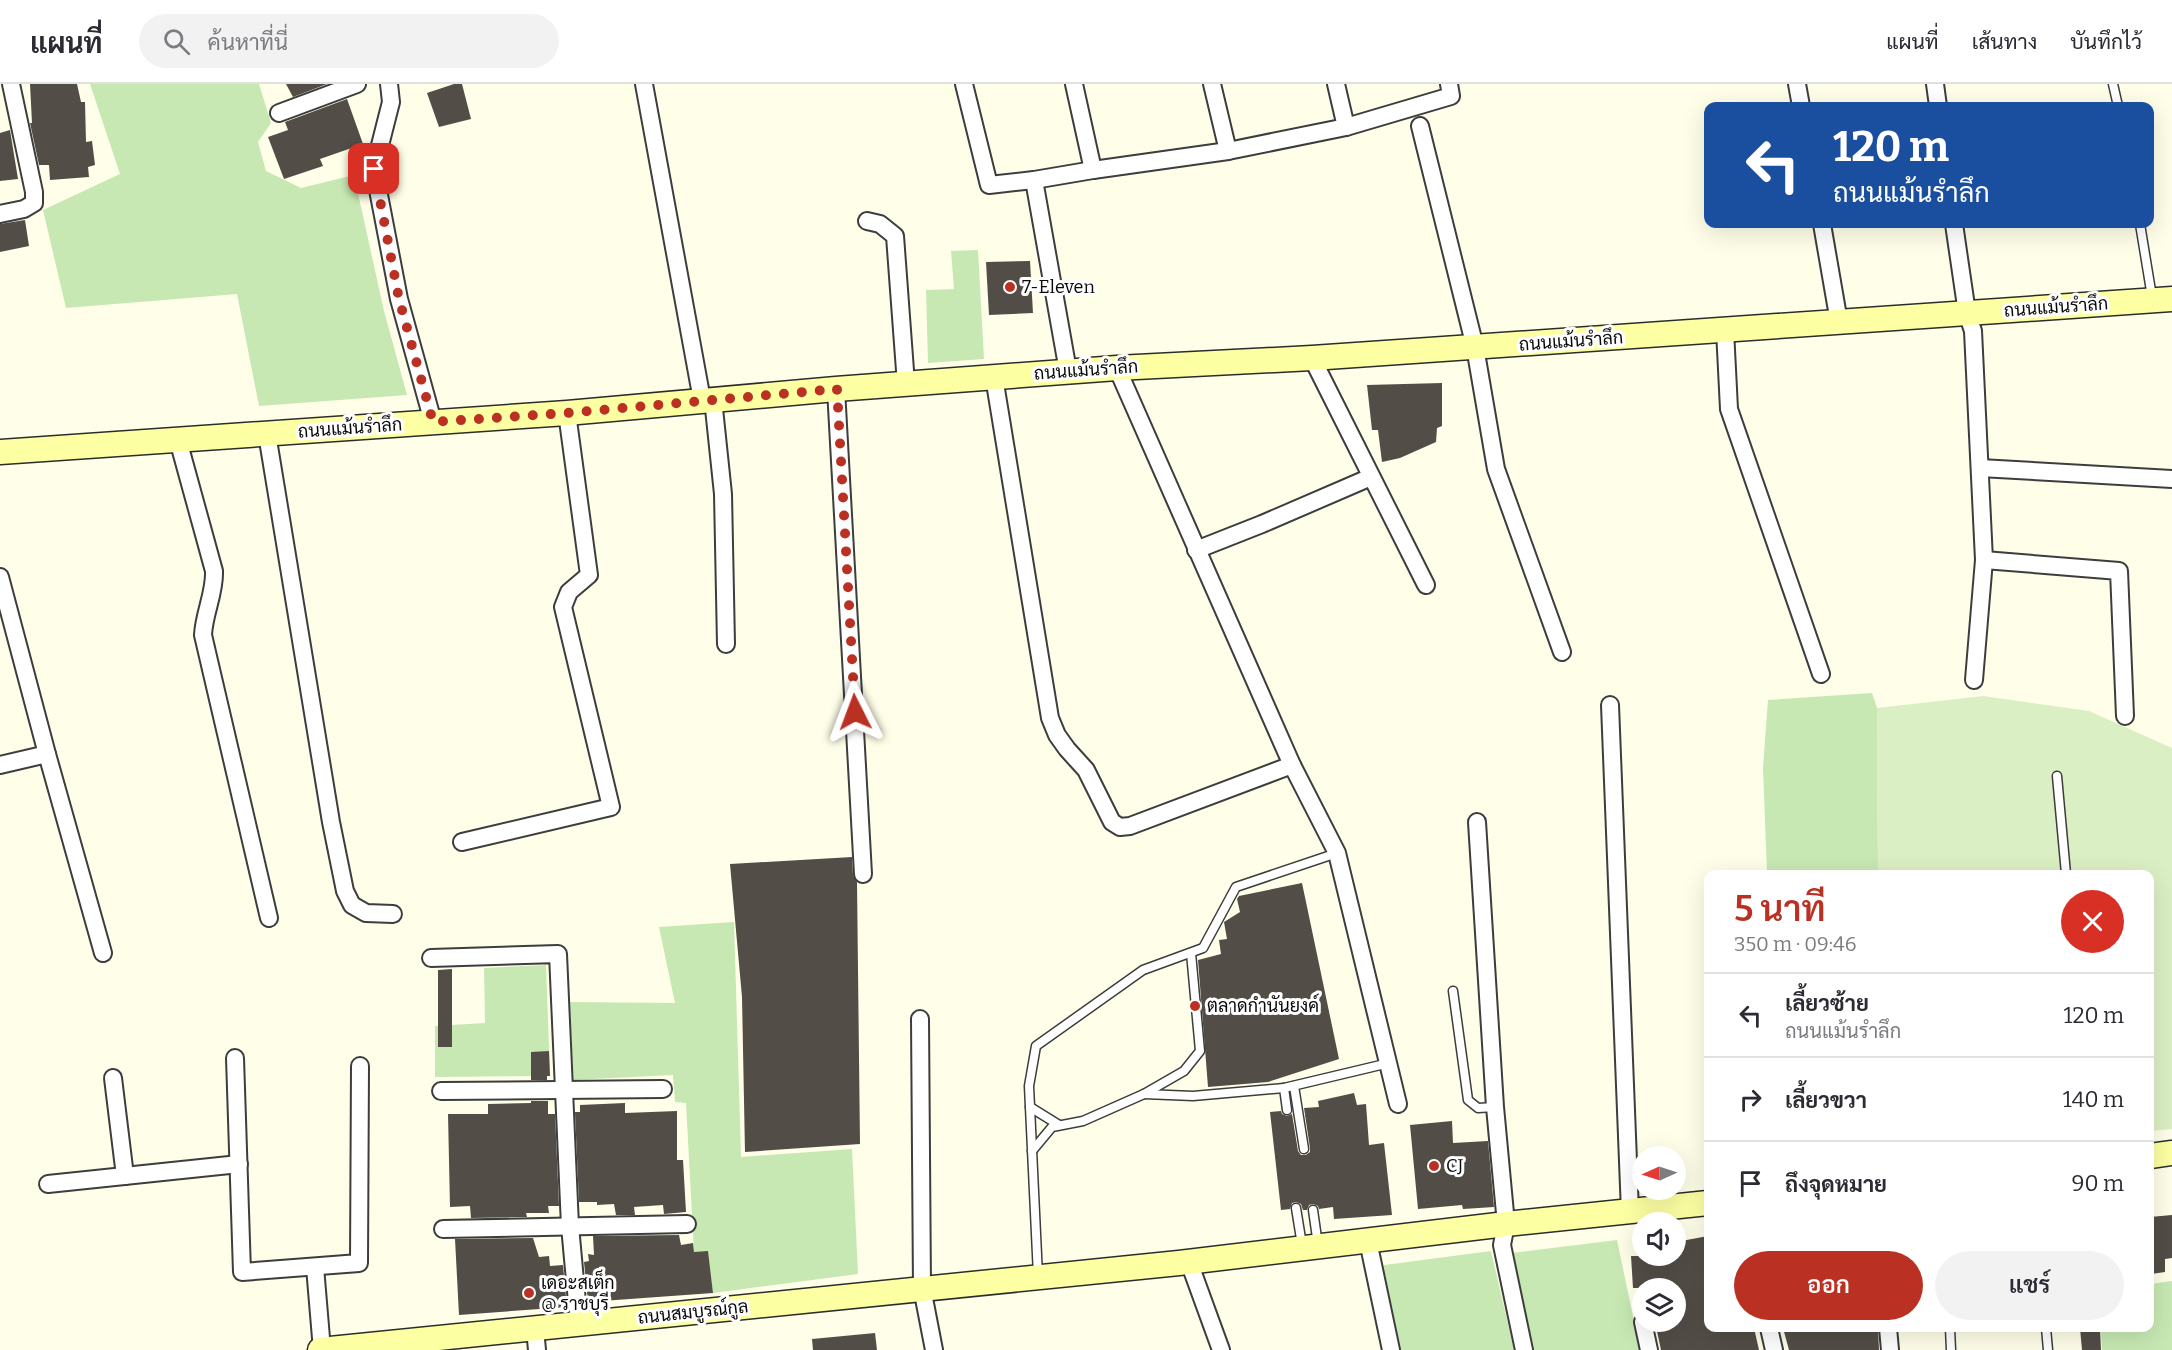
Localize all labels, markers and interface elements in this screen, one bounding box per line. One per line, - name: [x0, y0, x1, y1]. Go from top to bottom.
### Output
- search box: [139, 14, 559, 68]
- icon: search: [160, 25, 193, 58]
- text: แผนที่: [30, 27, 103, 60]
- text: ค้นหาที่นี่: [208, 29, 288, 56]
- text: แผนที่: [1886, 29, 1939, 55]
- text: เส้นทาง: [1972, 29, 2037, 55]
- text: บันทึกไว้: [2070, 29, 2142, 55]
- text: 120 m: [1833, 122, 1949, 172]
- icon: left: [1734, 126, 1812, 204]
- pin: [348, 143, 399, 194]
- icon: arrive: [357, 152, 390, 185]
- text: ถนนแม้นรำลึก: [1833, 177, 1990, 209]
- place label: 7-Eleven: [1022, 276, 1095, 298]
- marker: 7-Eleven: [1003, 280, 1017, 294]
- street label: ถนนแม้นรำลึก: [2003, 291, 2109, 322]
- street label: ถนนแม้นรำลึก: [1518, 325, 1624, 356]
- street label: ถนนแม้นรำลึก: [1033, 354, 1139, 385]
- street label: ถนนแม้นรำลึก: [297, 412, 403, 443]
- position arrow: [823, 680, 887, 744]
- text: 5 นาที: [1734, 887, 1826, 931]
- button: close: [2061, 890, 2124, 953]
- text: 350 m · 09:46: [1734, 932, 1856, 956]
- text: เลี้ยวซ้าย: [1785, 990, 1869, 1017]
- place label: ตลาดกำนันยงค์: [1207, 993, 1319, 1017]
- marker: ตลาดกำนันยงค์: [1188, 999, 1202, 1013]
- icon: left: [1734, 999, 1767, 1032]
- text: 120 m: [2064, 1002, 2124, 1029]
- text: ถนนแม้นรำลึก: [1785, 1019, 1901, 1043]
- icon: right: [1734, 1083, 1767, 1116]
- text: 140 m: [2063, 1086, 2124, 1113]
- text: เลี้ยวขวา: [1785, 1087, 1867, 1114]
- north arrow: [1632, 1146, 1686, 1200]
- map controls: [1632, 1146, 1686, 1332]
- place label: CJ: [1446, 1155, 1463, 1177]
- marker: CJ: [1427, 1159, 1441, 1173]
- icon: arrive: [1734, 1167, 1767, 1200]
- text: 90 m: [2072, 1170, 2124, 1197]
- text: ถึงจุดหมาย: [1785, 1171, 1887, 1198]
- button: sound: [1632, 1212, 1686, 1266]
- button: ออก: [1734, 1251, 1923, 1320]
- button: แชร์: [1935, 1251, 2124, 1320]
- place label: เดอะสเต็ก @ ราชบุรี: [541, 1269, 615, 1316]
- button: layers: [1632, 1278, 1686, 1332]
- marker: เดอะสเต็ก @ ราชบุรี: [522, 1286, 536, 1300]
- street label: ถนนสมบูรณ์กูล: [636, 1293, 750, 1331]

